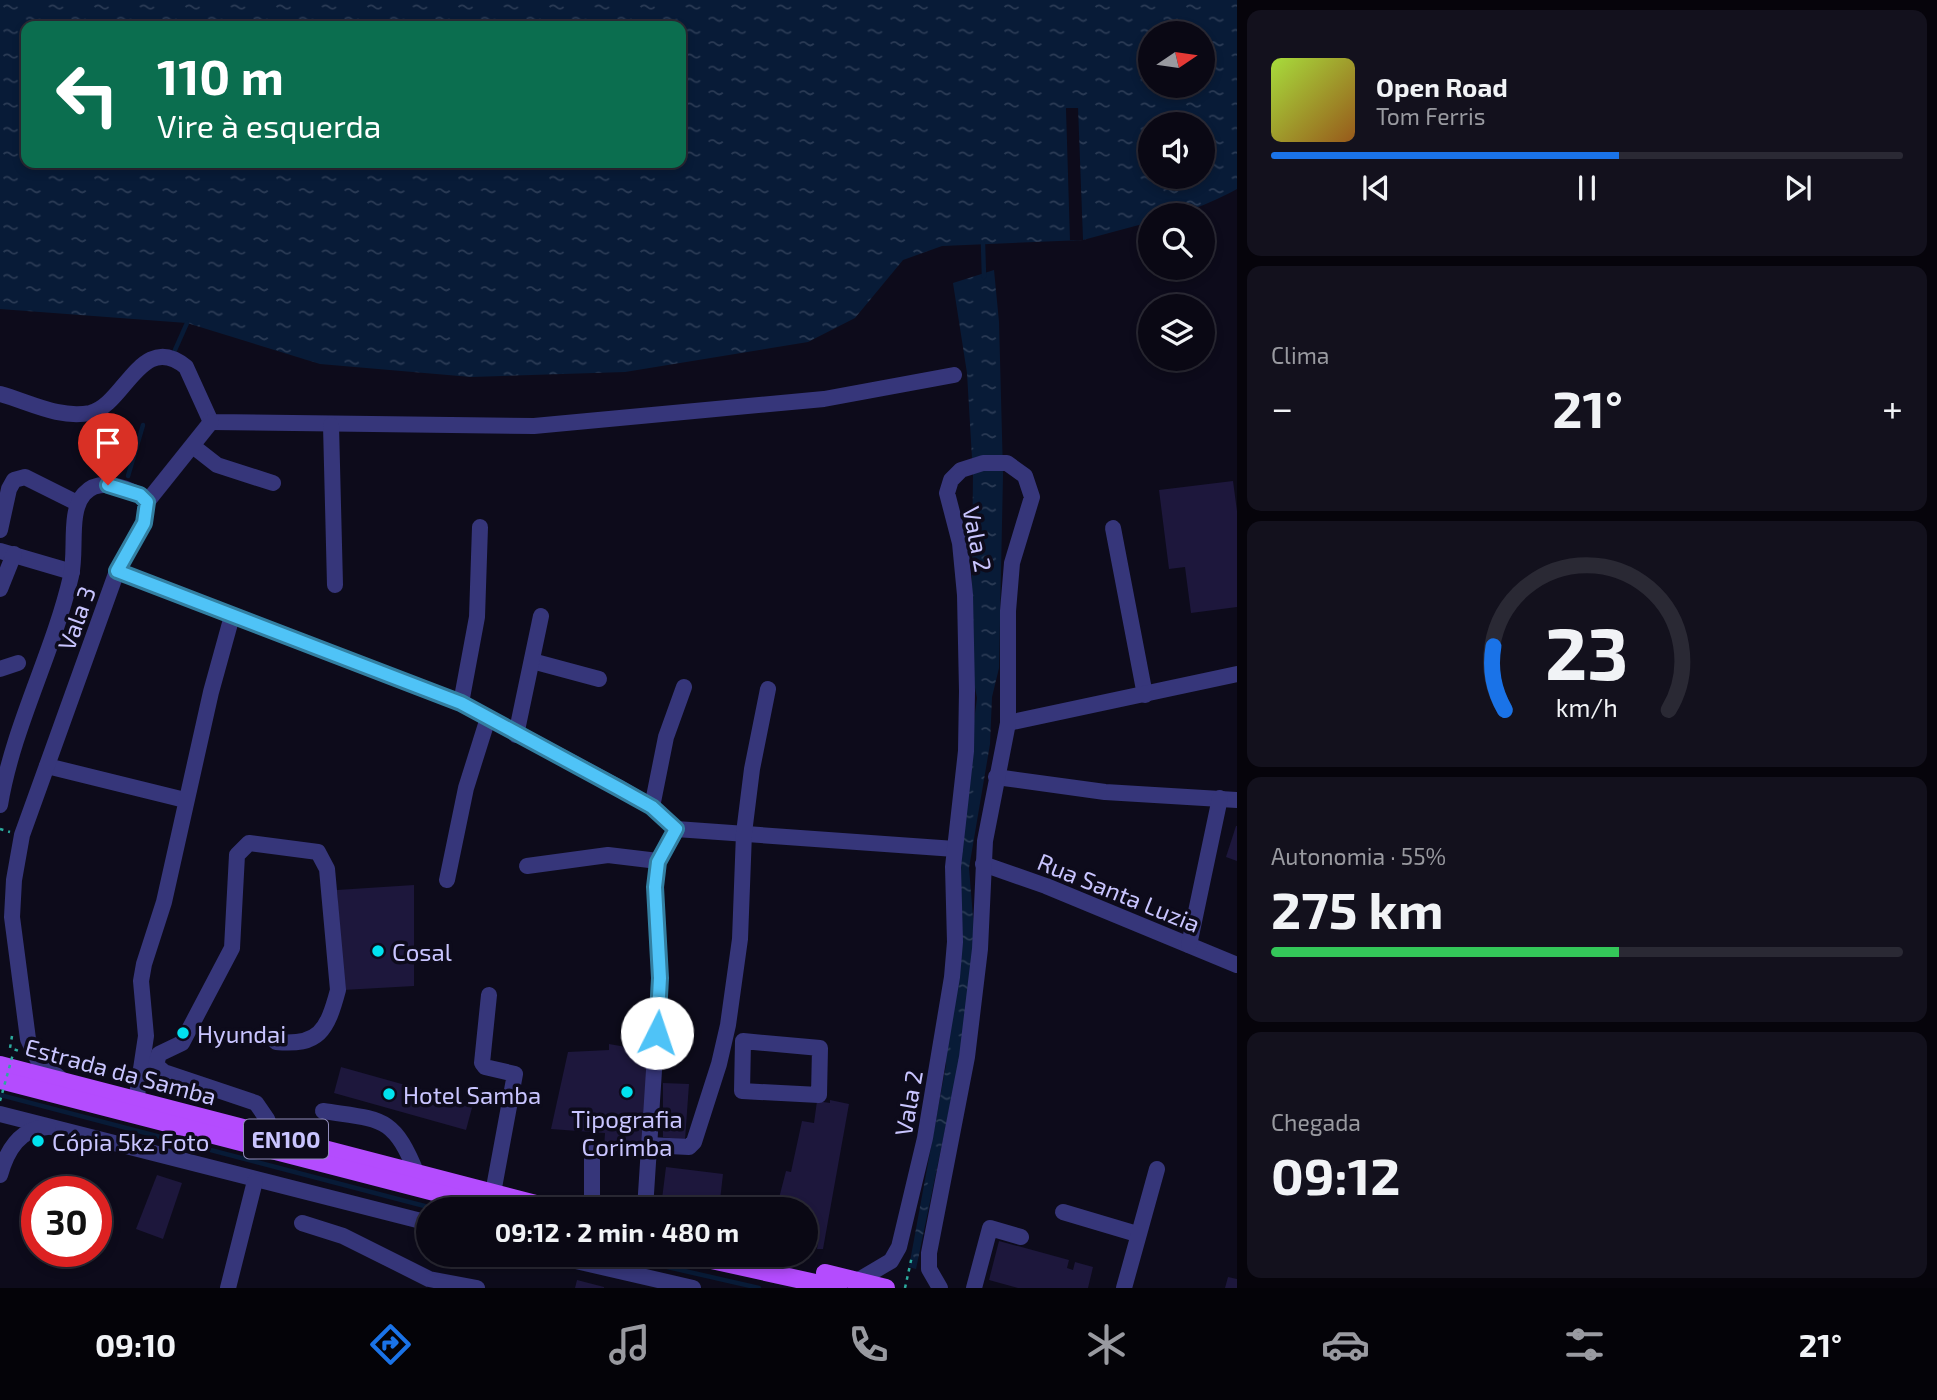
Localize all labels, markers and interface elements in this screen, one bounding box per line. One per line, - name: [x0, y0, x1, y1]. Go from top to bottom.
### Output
- north arrow: [1138, 21, 1214, 98]
- map controls: [1138, 21, 1215, 371]
- text: 110 m: [157, 46, 284, 105]
- icon: left: [42, 49, 133, 140]
- text: Open Road: [1376, 71, 1508, 102]
- text: Tom Ferris: [1376, 102, 1485, 130]
- text: Vire à esquerda: [157, 106, 381, 144]
- button: sound: [1138, 112, 1215, 189]
- icon: previous: [1357, 169, 1395, 207]
- icon: pause: [1568, 169, 1606, 207]
- icon: next: [1779, 169, 1817, 207]
- button: search: [1138, 203, 1215, 280]
- button: layers: [1138, 294, 1215, 371]
- text: Clima: [1271, 341, 1329, 369]
- text: 21°: [1552, 376, 1623, 438]
- text: −: [1271, 384, 1293, 430]
- text: +: [1882, 384, 1903, 430]
- pin: [78, 413, 138, 485]
- icon: arrive: [89, 424, 127, 462]
- street label: Vala 2: [957, 504, 999, 574]
- street label: Vala 3: [51, 582, 101, 654]
- text: 23: [1545, 607, 1629, 695]
- text: km/h: [1556, 692, 1618, 722]
- text: Autonomia · 55%: [1271, 842, 1446, 870]
- street label: Rua Santa Luzia: [1034, 846, 1204, 938]
- text: 275 km: [1271, 877, 1443, 939]
- place label: Cosal: [392, 937, 452, 966]
- marker: Cosal: [370, 943, 386, 959]
- position arrow: [620, 996, 694, 1070]
- place label: Hyundai: [197, 1019, 286, 1048]
- marker: Hyundai: [175, 1025, 191, 1041]
- street label: Estrada da Samba: [22, 1032, 220, 1110]
- street label: Vala 2: [888, 1068, 928, 1138]
- place label: Hotel Samba: [403, 1080, 541, 1109]
- marker: Tipografia Corimba: [619, 1084, 635, 1100]
- marker: Hotel Samba: [381, 1086, 397, 1102]
- place label: Tipografia Corimba: [571, 1104, 683, 1161]
- text: Chegada: [1271, 1108, 1361, 1136]
- road number: EN100: [244, 1120, 328, 1158]
- place label: Cópia 5kz Foto: [52, 1127, 209, 1156]
- marker: Cópia 5kz Foto: [30, 1133, 46, 1149]
- text: 09:12: [1271, 1143, 1401, 1205]
- speed limit sign: 30: [21, 1176, 112, 1267]
- text: 09:12 · 2 min · 480 m: [495, 1216, 739, 1247]
- icon: directions: [366, 1320, 415, 1369]
- icon: music: [605, 1320, 654, 1369]
- icon: phone: [844, 1320, 893, 1369]
- icon: climate: [1082, 1320, 1131, 1369]
- icon: car: [1321, 1320, 1370, 1369]
- icon: filters: [1560, 1320, 1609, 1369]
- text: 09:10: [95, 1325, 176, 1363]
- text: 21°: [1799, 1325, 1842, 1363]

